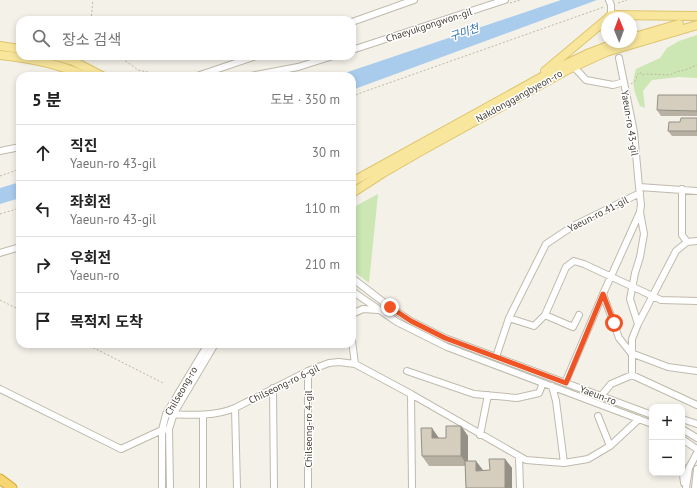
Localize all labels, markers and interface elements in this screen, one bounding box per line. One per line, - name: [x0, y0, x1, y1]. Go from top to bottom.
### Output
- street label: Chaeyukgongwon-gil: [384, 5, 474, 45]
- north arrow: [601, 12, 637, 48]
- search box: [16, 16, 356, 60]
- water label: 구미천: [447, 20, 482, 44]
- icon: search: [30, 27, 52, 49]
- text: 장소 검색: [62, 30, 121, 49]
- street label: Nakdonggangbyeon-ro: [473, 67, 565, 125]
- text: 5 분: [32, 89, 62, 111]
- street label: Yaeun-ro 43-gil: [618, 89, 642, 157]
- text: 도보 · 350 m: [270, 91, 340, 108]
- text: 직진: [70, 136, 98, 155]
- icon: ahead: [32, 142, 54, 164]
- text: 30 m: [312, 144, 340, 161]
- text: Yaeun-ro 43-gil: [70, 155, 156, 172]
- text: 좌회전: [70, 192, 111, 211]
- street label: Yaeun-ro 41-gil: [566, 193, 631, 235]
- icon: left: [32, 198, 54, 220]
- text: 110 m: [305, 200, 340, 217]
- text: Yaeun-ro 43-gil: [70, 211, 156, 228]
- text: 우회전: [70, 248, 111, 267]
- icon: right: [32, 254, 54, 276]
- text: 210 m: [305, 256, 340, 273]
- text: Yaeun-ro: [70, 267, 120, 284]
- route end: [381, 298, 399, 316]
- icon: arrive: [32, 310, 54, 332]
- text: 목적지 도착: [70, 312, 143, 331]
- route start: [605, 314, 623, 332]
- street label: Chilseong-ro 6-gil: [246, 361, 322, 407]
- street label: Chilseong-ro: [162, 364, 200, 418]
- street label: Yaeun-ro: [578, 382, 618, 408]
- street label: Chilseong-ro 4-gil: [302, 390, 315, 468]
- map controls: [649, 404, 685, 476]
- button: +: [649, 404, 685, 440]
- button: −: [649, 440, 685, 476]

